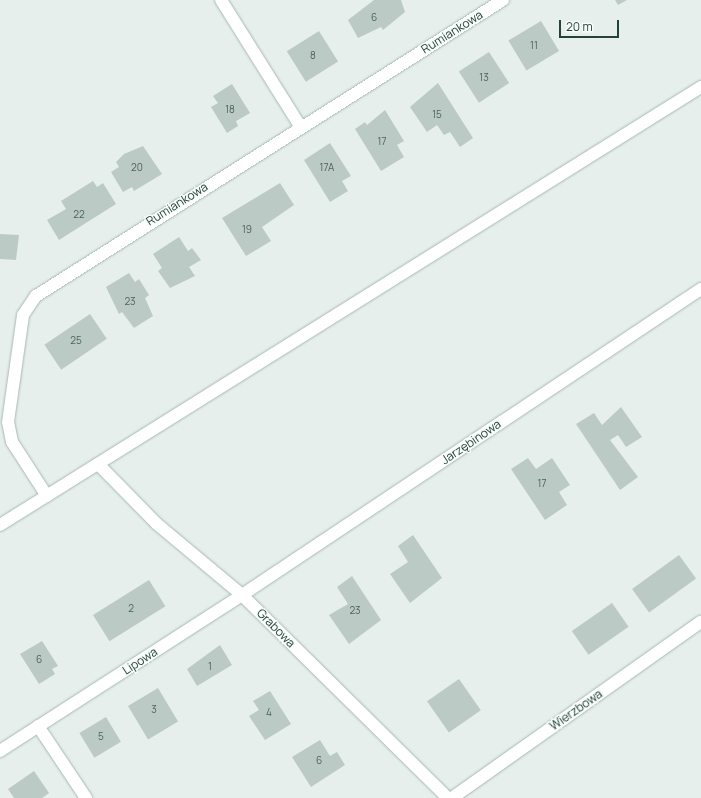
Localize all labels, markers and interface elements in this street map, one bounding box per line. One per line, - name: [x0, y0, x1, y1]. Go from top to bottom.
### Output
- street label: Rumiankowa: [419, 7, 485, 57]
- house number: 6: [371, 12, 377, 24]
- scale bar: [561, 12, 621, 38]
- text: 20 m: [566, 18, 593, 35]
- house number: 11: [530, 40, 538, 52]
- house number: 8: [310, 50, 316, 62]
- house number: 13: [479, 72, 489, 84]
- house number: 18: [225, 104, 235, 116]
- house number: 15: [432, 109, 442, 121]
- house number: 17: [378, 136, 386, 148]
- house number: 20: [131, 162, 143, 174]
- house number: 17A: [320, 162, 334, 174]
- street label: Rumiankowa: [144, 179, 210, 229]
- house number: 22: [73, 209, 85, 221]
- house number: 19: [242, 224, 252, 236]
- house number: 23: [124, 296, 136, 308]
- house number: 25: [70, 335, 82, 347]
- street label: Jarzębinowa: [438, 417, 504, 467]
- house number: 17: [538, 478, 546, 490]
- house number: 2: [128, 603, 134, 615]
- house number: 23: [349, 605, 361, 617]
- street label: Grabowa: [254, 606, 298, 650]
- street label: Lipowa: [120, 645, 160, 677]
- house number: 6: [36, 654, 42, 666]
- house number: 1: [208, 661, 212, 673]
- street label: Wierzbowa: [547, 687, 605, 733]
- house number: 3: [151, 704, 157, 716]
- house number: 4: [266, 707, 272, 719]
- house number: 5: [98, 731, 104, 743]
- house number: 6: [316, 755, 322, 767]

